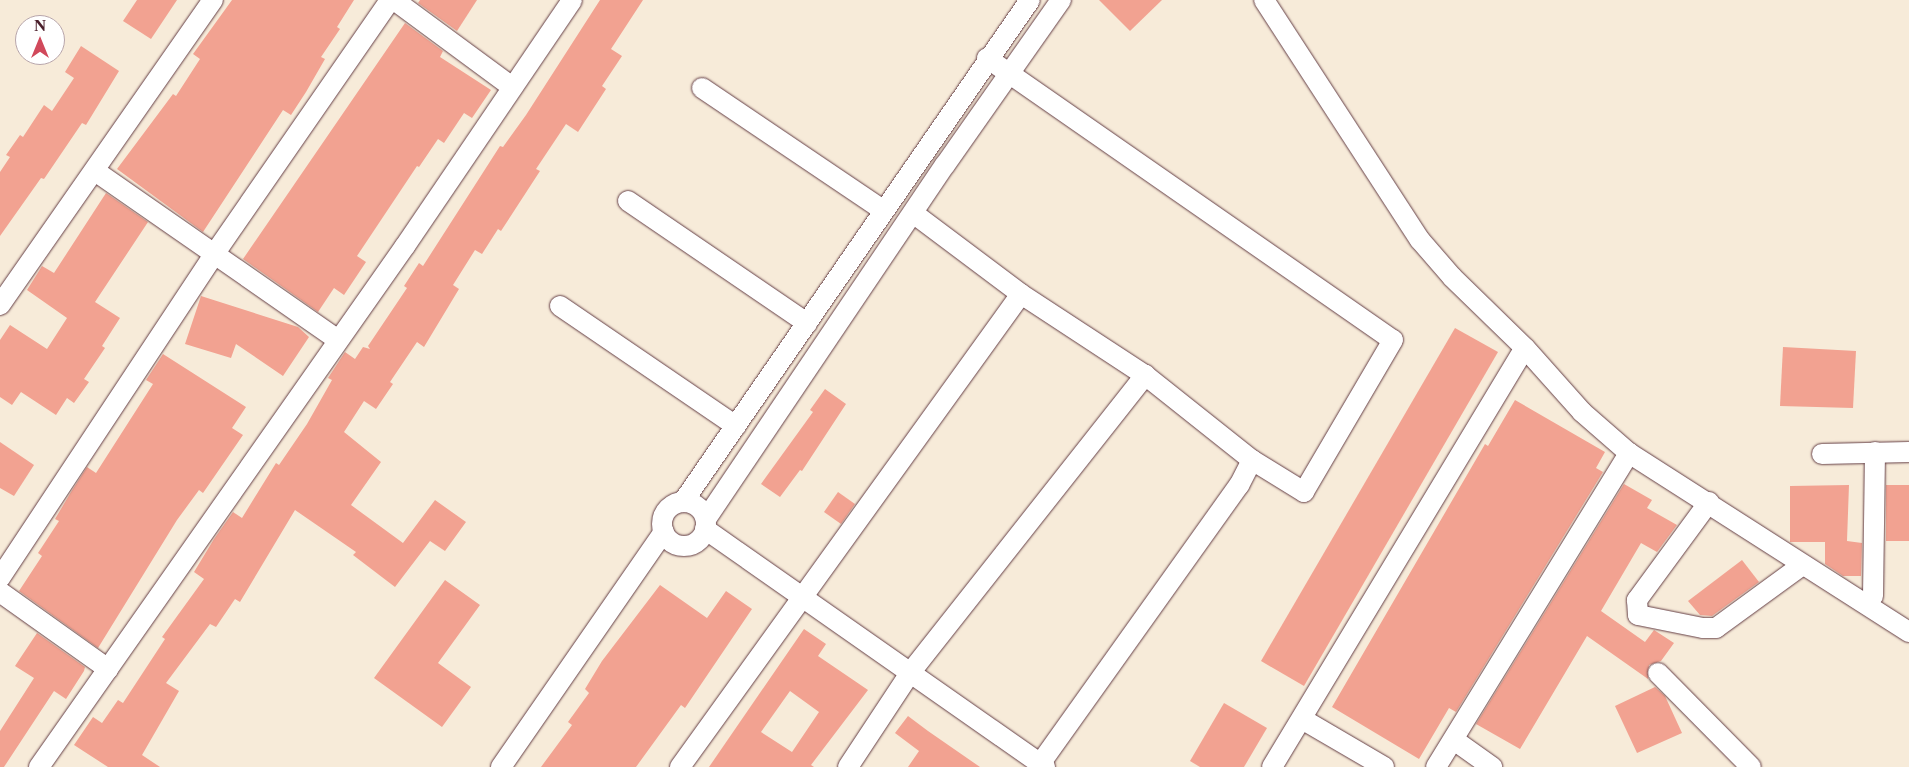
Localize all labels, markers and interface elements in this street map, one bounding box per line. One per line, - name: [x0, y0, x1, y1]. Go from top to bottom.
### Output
- north arrow: [15, 15, 65, 65]
- text: N: [34, 17, 46, 35]

